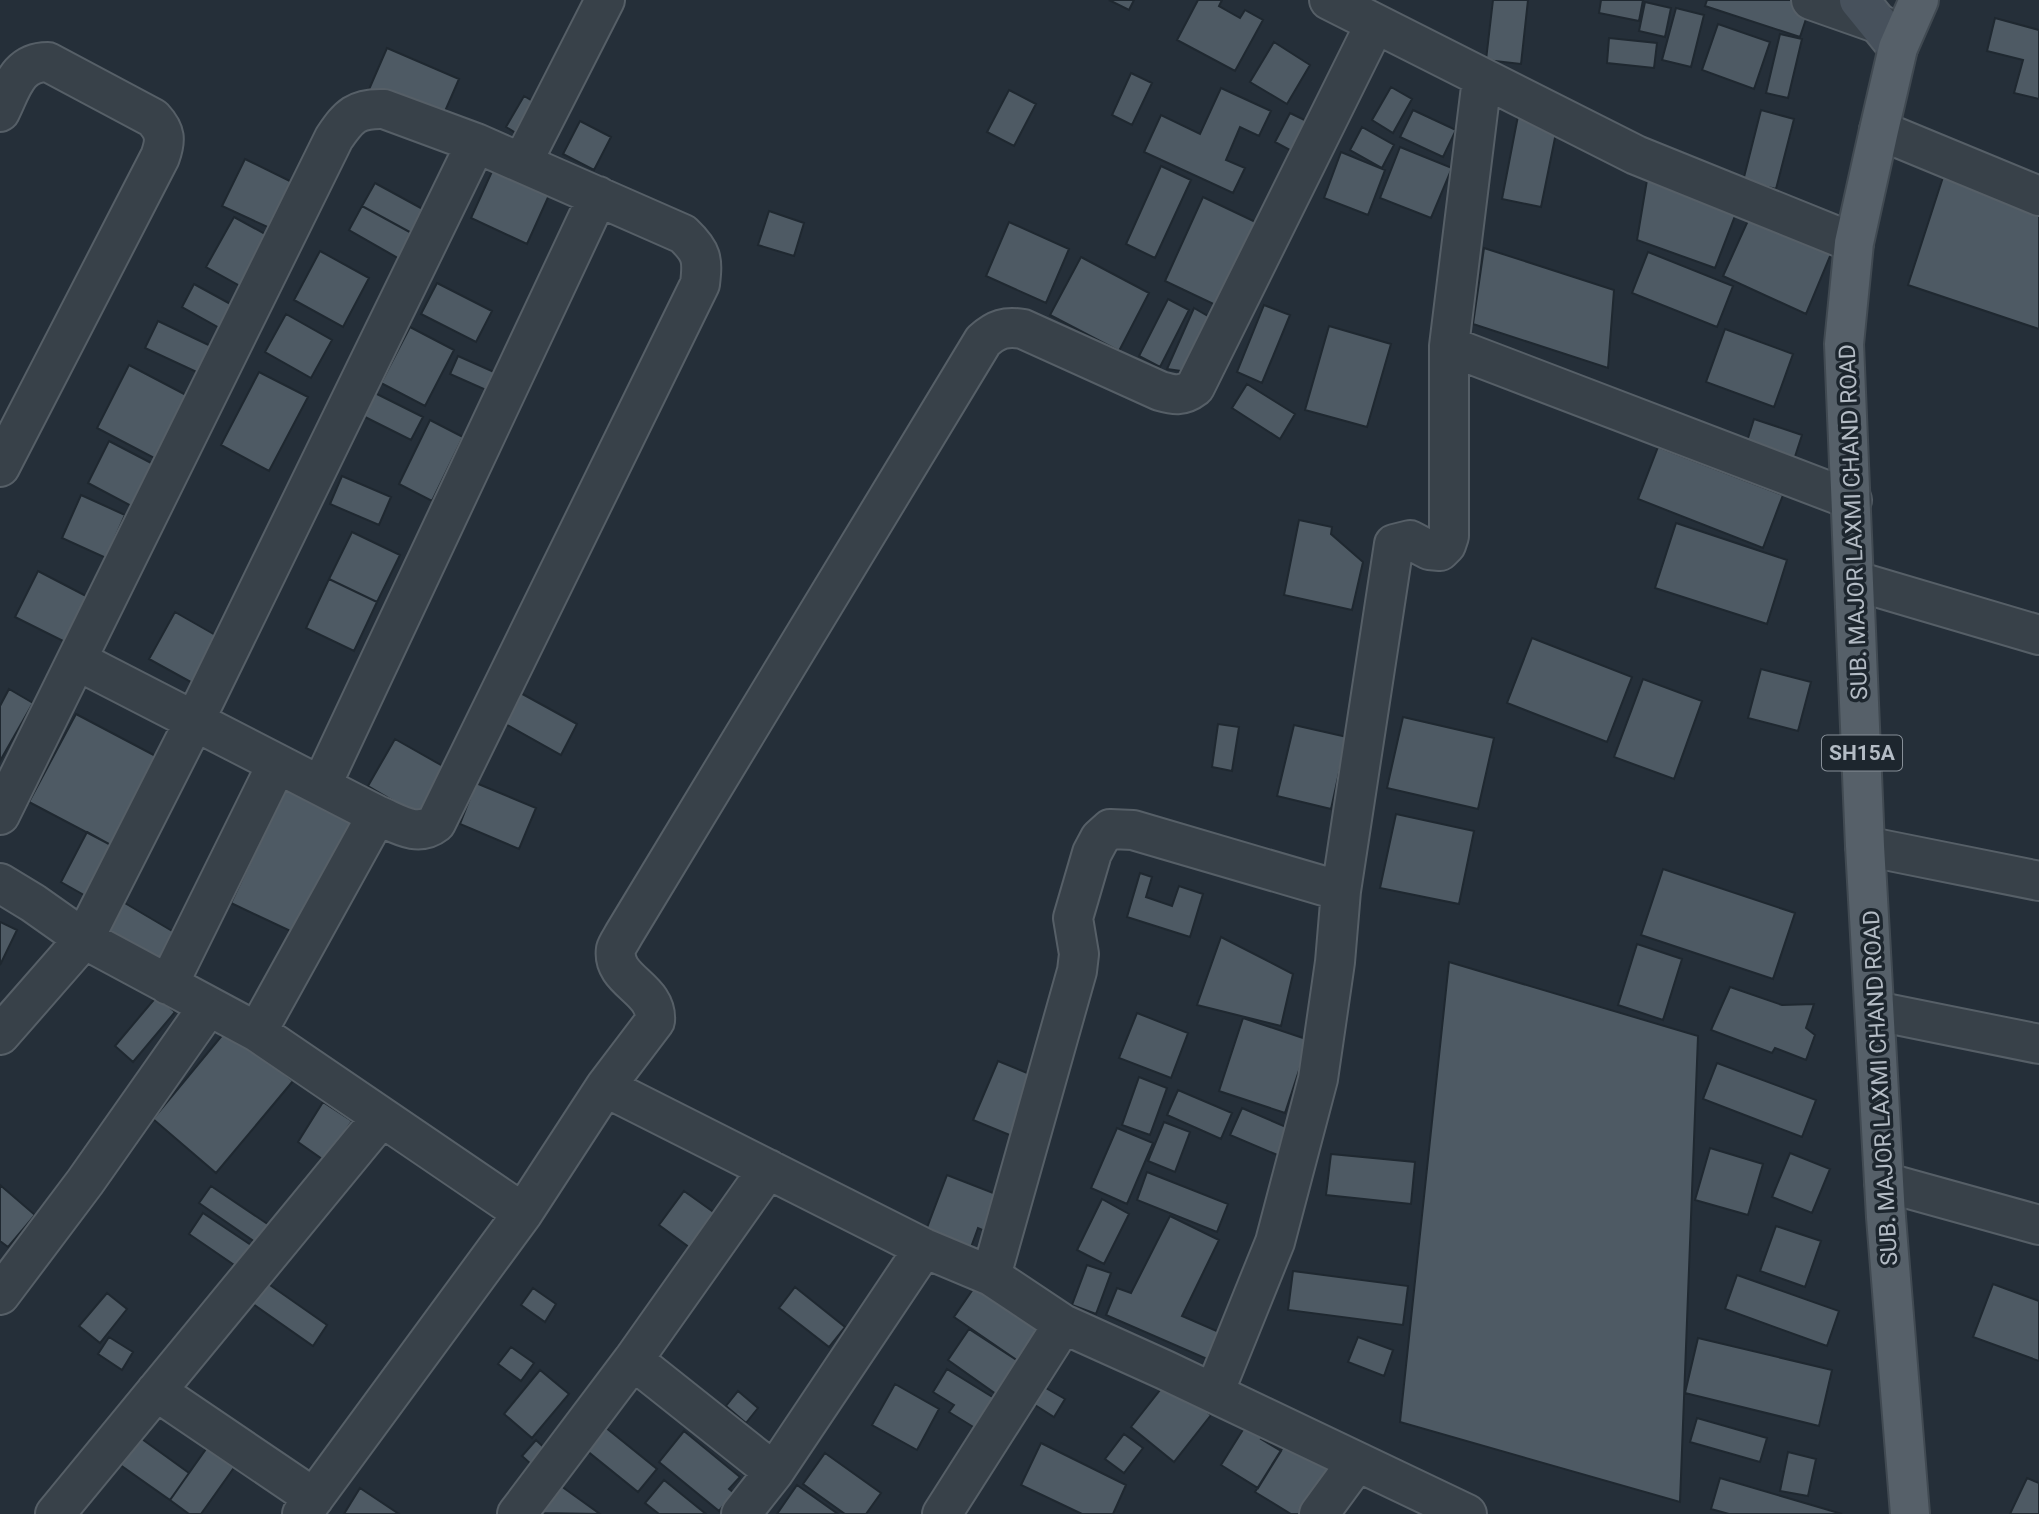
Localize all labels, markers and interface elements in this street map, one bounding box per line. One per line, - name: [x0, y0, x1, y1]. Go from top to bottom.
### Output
- street label: SUB. MAJOR LAXMI CHAND ROAD: [1834, 344, 1873, 700]
- road number: SH15A: [1822, 736, 1902, 770]
- street label: SUB. MAJOR LAXMI CHAND ROAD: [1858, 909, 1903, 1266]

